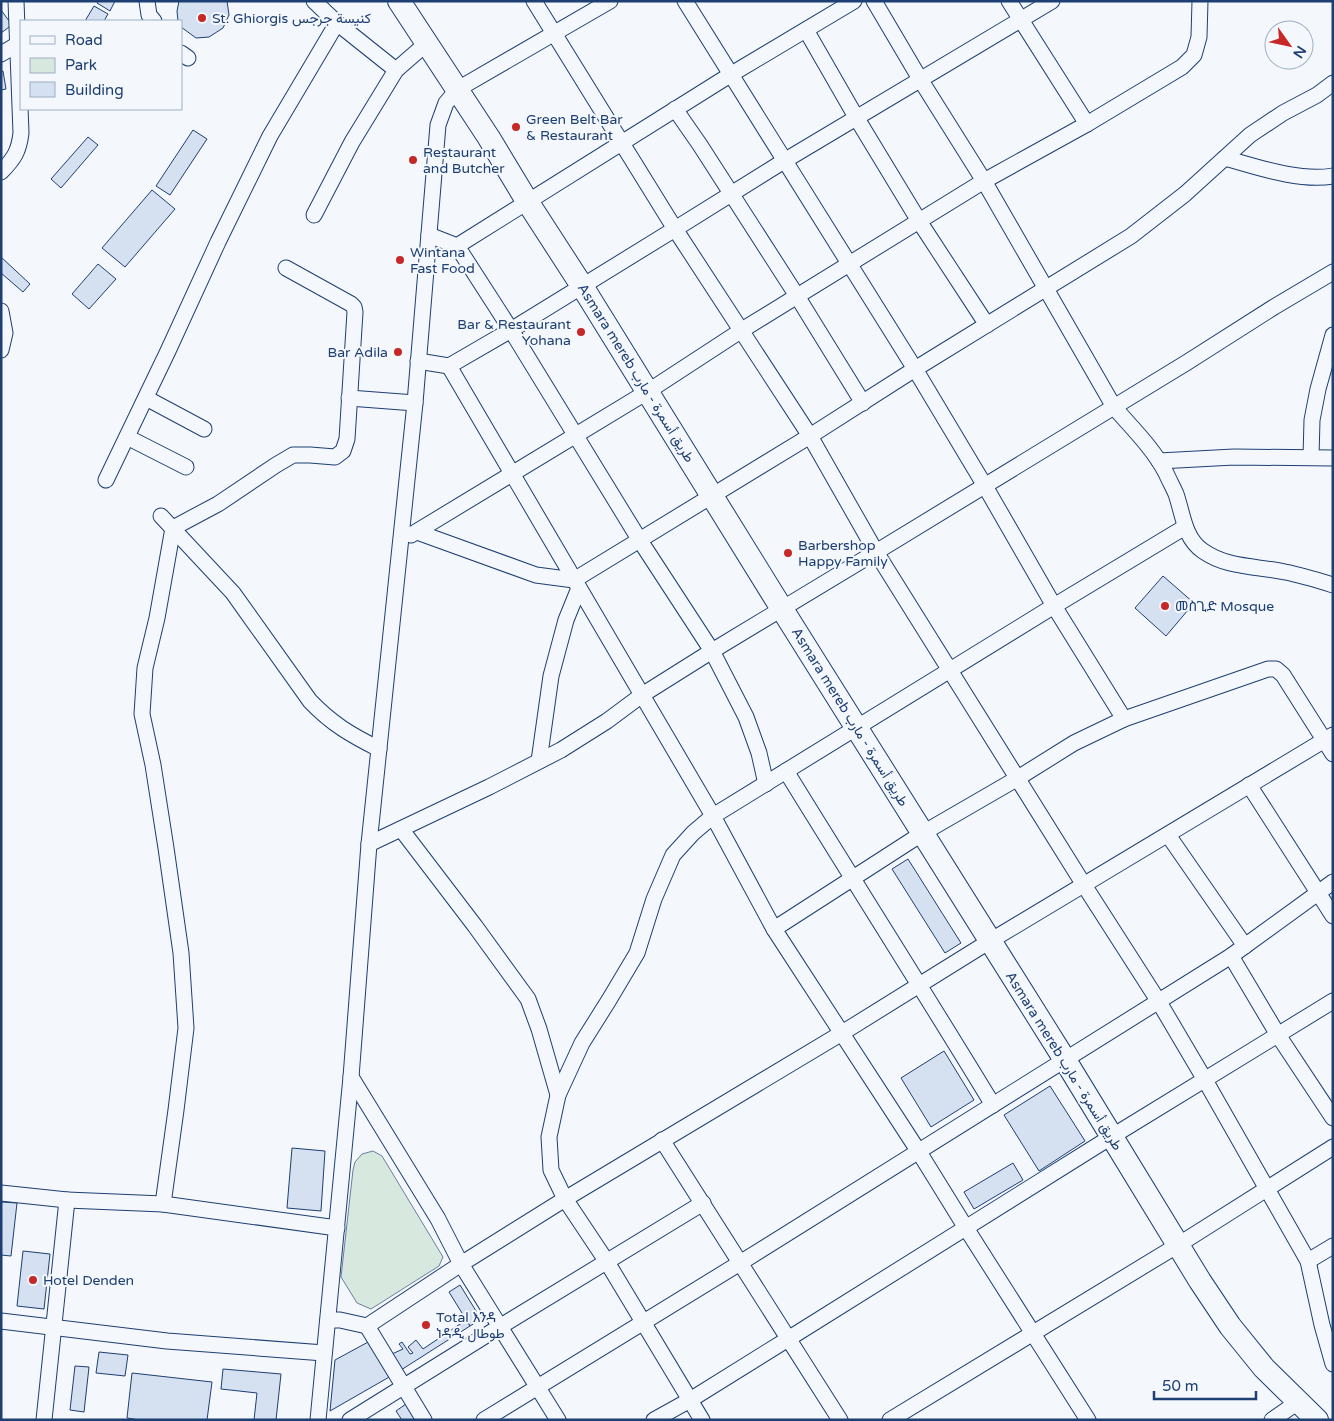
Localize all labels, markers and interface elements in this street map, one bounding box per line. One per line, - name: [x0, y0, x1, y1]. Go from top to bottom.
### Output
- place label: St. Ghiorgis كنيسة جرجس: [212, 10, 371, 27]
- marker: St. Ghiorgis كنيسة جرجس: [196, 12, 208, 24]
- legend: [20, 20, 182, 110]
- north arrow: [1264, 20, 1314, 70]
- text: Road: [65, 31, 103, 49]
- text: N: [1289, 42, 1310, 61]
- text: Park: [65, 56, 97, 74]
- text: Building: [65, 81, 124, 99]
- place label: Green Belt Bar & Restaurant: [526, 111, 623, 144]
- marker: Green Belt Bar & Restaurant: [510, 121, 522, 133]
- place label: Restaurant and Butcher: [423, 144, 505, 177]
- marker: Restaurant and Butcher: [407, 154, 419, 166]
- place label: Wintana Fast Food: [410, 244, 475, 277]
- marker: Wintana Fast Food: [394, 254, 406, 266]
- street label: Asmara mereb طريق أسمرة - مارب: [574, 280, 698, 466]
- place label: Bar & Restaurant Yohana: [457, 316, 572, 349]
- marker: Bar & Restaurant Yohana: [575, 326, 587, 338]
- place label: Bar Adila: [327, 344, 388, 361]
- marker: Bar Adila: [392, 346, 404, 358]
- place label: Barbershop Happy Family: [798, 537, 888, 570]
- marker: Barbershop Happy Family: [782, 547, 794, 559]
- place label: መስጊድ Mosque: [1175, 598, 1274, 615]
- marker: መስጊድ Mosque: [1159, 600, 1171, 612]
- street label: Asmara mereb طريق أسمرة - مارب: [788, 624, 912, 810]
- street label: Asmara mereb طريق أسمرة - مارب: [1002, 968, 1126, 1154]
- place label: Hotel Denden: [43, 1272, 134, 1289]
- marker: Hotel Denden: [27, 1274, 39, 1286]
- place label: Total እንዳ ነዳዲ طوطال: [436, 1309, 505, 1343]
- marker: Total እንዳ ነዳዲ طوطال: [420, 1319, 432, 1331]
- scale bar: [1154, 1368, 1256, 1400]
- text: 50 m: [1162, 1377, 1199, 1395]

